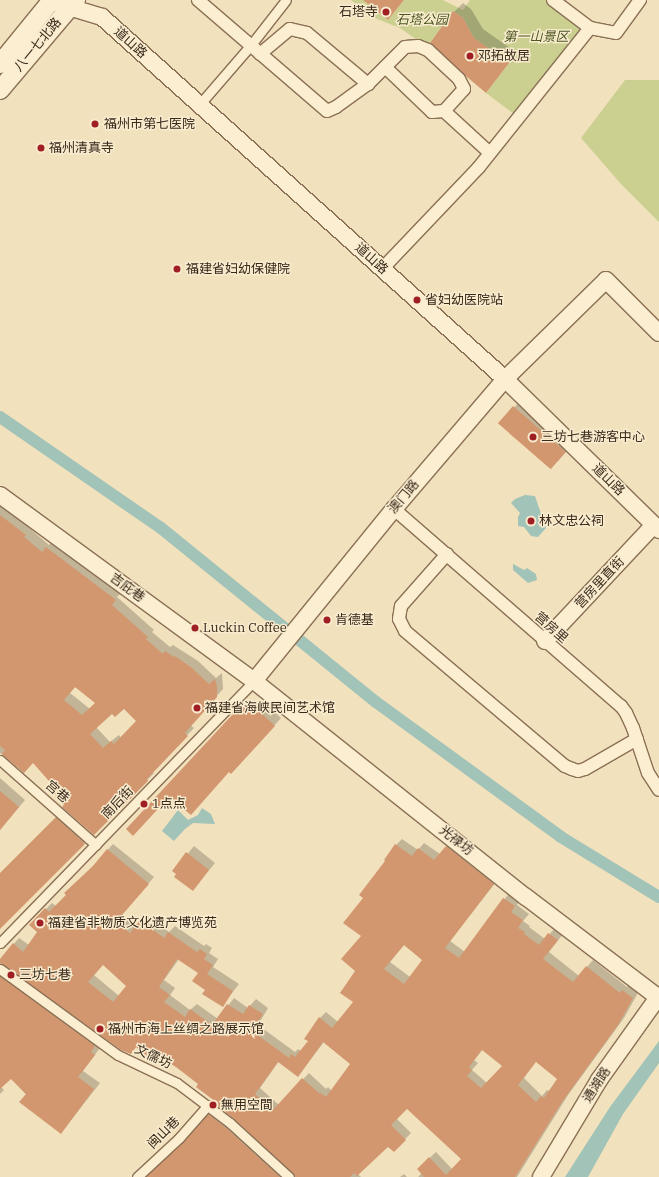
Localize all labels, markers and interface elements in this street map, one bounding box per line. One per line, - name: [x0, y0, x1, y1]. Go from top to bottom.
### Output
- place label: 石塔寺: [339, 4, 378, 20]
- marker: 石塔寺: [381, 7, 391, 17]
- park label: 石塔公园: [396, 12, 448, 28]
- street label: 八一七北路: [11, 15, 65, 75]
- street label: 道山路: [110, 24, 150, 62]
- park label: 第一山景区: [504, 29, 568, 45]
- place label: 邓拓故居: [478, 48, 530, 64]
- marker: 邓拓故居: [465, 51, 475, 61]
- place label: 福州市第七医院: [104, 116, 195, 132]
- marker: 福州市第七医院: [89, 118, 101, 130]
- place label: 福州清真寺: [49, 140, 114, 156]
- marker: 福州清真寺: [36, 143, 46, 153]
- street label: 道山路: [351, 240, 391, 278]
- place label: 福建省妇幼保健院: [186, 261, 290, 277]
- marker: 福建省妇幼保健院: [171, 263, 183, 275]
- place label: 省妇幼医院站: [425, 292, 503, 308]
- marker: 省妇幼医院站: [412, 295, 422, 305]
- place label: 三坊七巷游客中心: [541, 429, 645, 445]
- marker: 三坊七巷游客中心: [528, 432, 538, 442]
- street label: 道山路: [589, 461, 627, 499]
- street label: 澳门路: [385, 477, 423, 517]
- place label: 林文忠公祠: [539, 513, 604, 529]
- marker: 林文忠公祠: [526, 516, 536, 526]
- street label: 营房里直街: [572, 554, 628, 612]
- street label: 吉庇巷: [107, 570, 147, 606]
- street label: 营房里: [531, 609, 571, 647]
- place label: 肯德基: [335, 612, 374, 628]
- marker: 肯德基: [322, 615, 332, 625]
- place label: Luckin Coffee: [203, 620, 287, 636]
- marker: Luckin Coffee: [190, 623, 200, 633]
- place label: 福建省海峡民间艺术馆: [205, 700, 335, 716]
- marker: 福建省海峡民间艺术馆: [192, 703, 202, 713]
- street label: 宫巷: [42, 778, 72, 806]
- street label: 南后街: [99, 784, 137, 822]
- place label: 1点点: [152, 796, 186, 812]
- marker: 1点点: [139, 799, 149, 809]
- street label: 光禄坊: [436, 823, 476, 859]
- place label: 福建省非物质文化遗产博览苑: [48, 915, 217, 931]
- marker: 福建省非物质文化遗产博览苑: [35, 918, 45, 928]
- place label: 三坊七巷: [19, 967, 71, 983]
- marker: 三坊七巷: [6, 970, 16, 980]
- place label: 福州市海上丝绸之路展示馆: [108, 1021, 264, 1037]
- marker: 福州市海上丝绸之路展示馆: [95, 1024, 105, 1034]
- street label: 文儒坊: [132, 1042, 174, 1072]
- street label: 通湖路: [580, 1064, 614, 1106]
- place label: 無用空間: [221, 1097, 273, 1113]
- marker: 無用空間: [208, 1100, 218, 1110]
- street label: 闽山巷: [145, 1114, 183, 1152]

